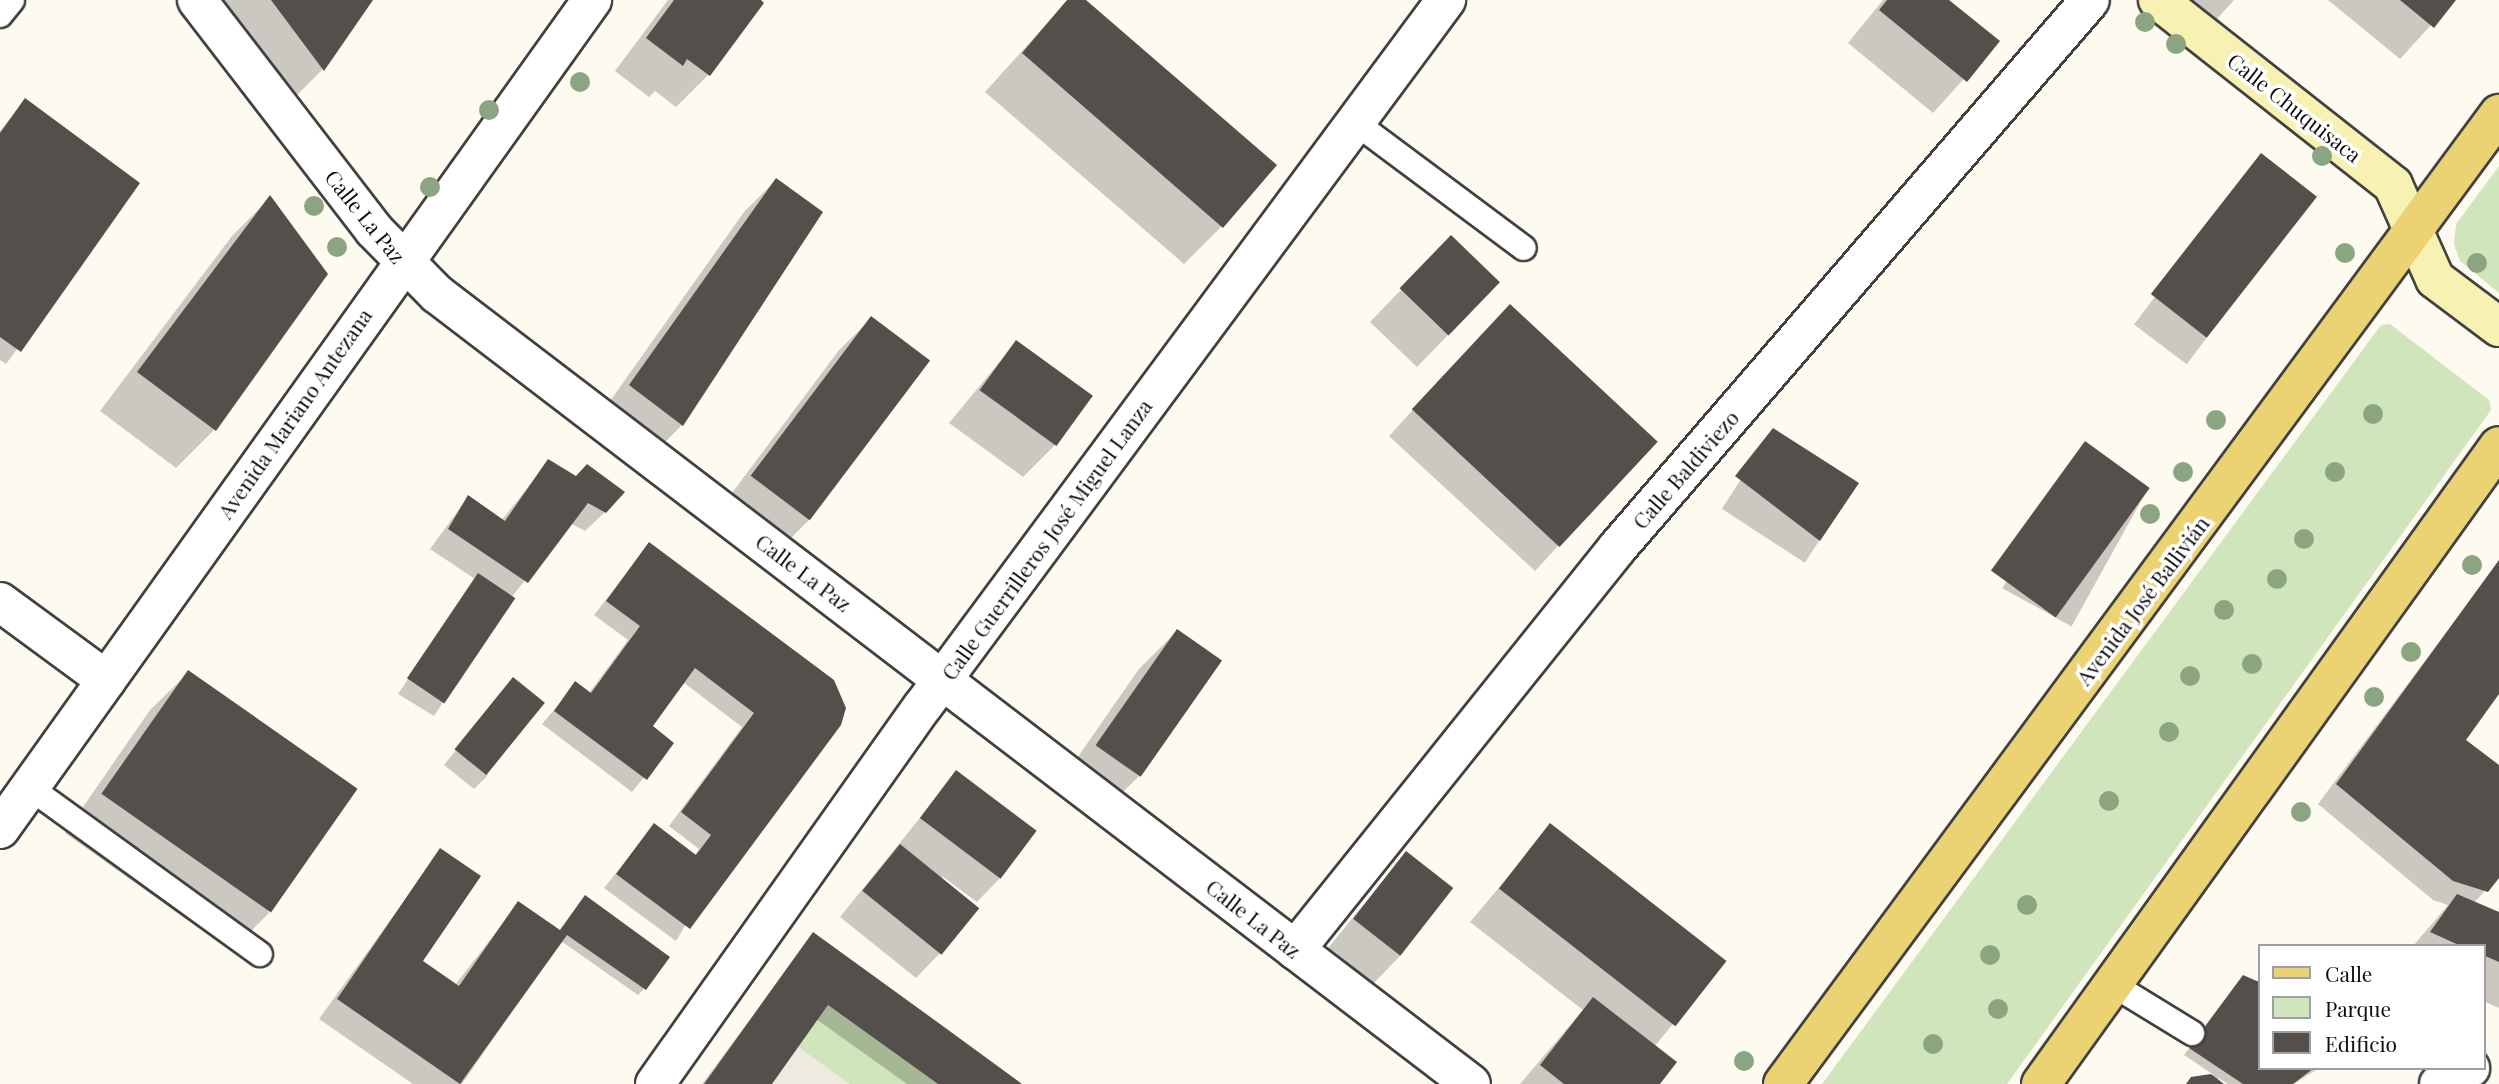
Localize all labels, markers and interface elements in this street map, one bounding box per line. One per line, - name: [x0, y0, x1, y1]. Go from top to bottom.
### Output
- street label: Calle Chuquisaca: [2223, 47, 2367, 167]
- street label: Calle La Paz: [321, 164, 411, 268]
- street label: Avenida Mariano Antezana: [212, 303, 376, 523]
- street label: Calle Guerrilleros José Miguel Lanza: [936, 394, 1156, 684]
- street label: Calle Baldiviezo: [1627, 405, 1743, 533]
- street label: Avenida José Ballivián: [2070, 511, 2214, 689]
- street label: Calle La Paz: [751, 528, 857, 616]
- street label: Calle La Paz: [1202, 873, 1306, 963]
- legend: [2258, 944, 2485, 1070]
- text: Calle: [2325, 959, 2372, 987]
- text: Parque: [2325, 994, 2391, 1022]
- text: Edificio: [2325, 1029, 2397, 1057]

